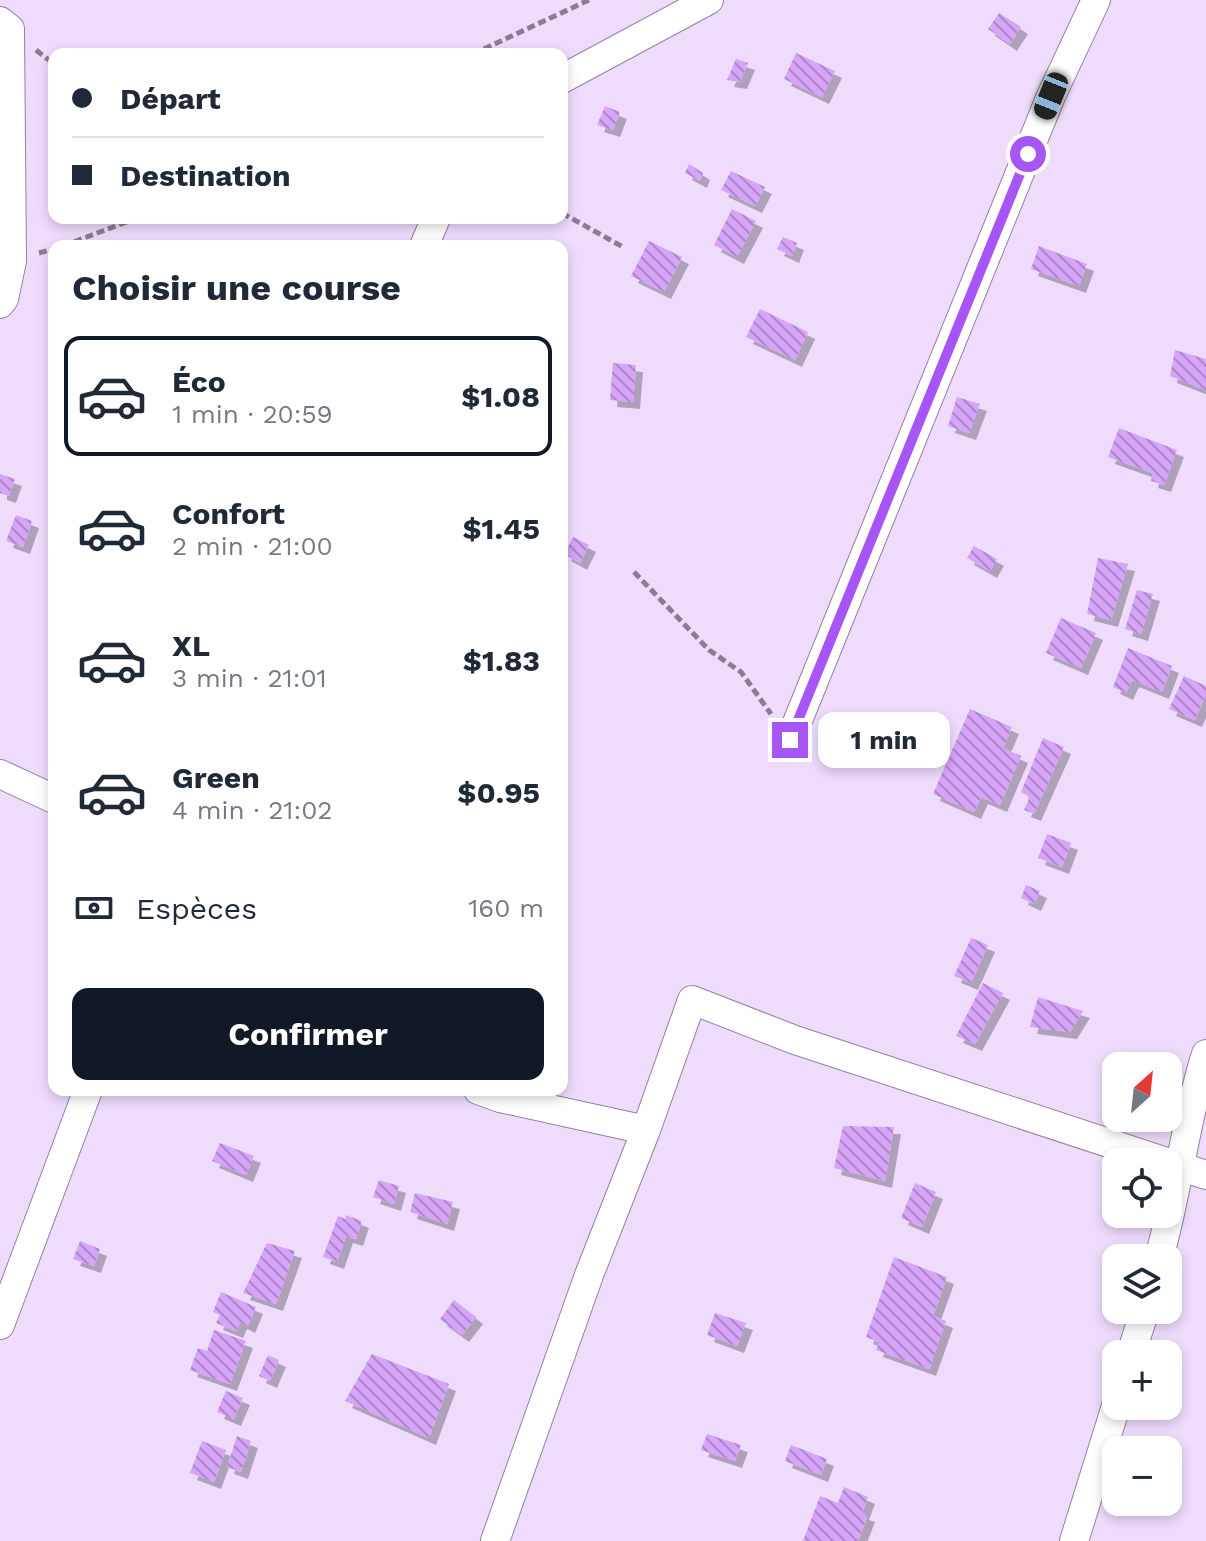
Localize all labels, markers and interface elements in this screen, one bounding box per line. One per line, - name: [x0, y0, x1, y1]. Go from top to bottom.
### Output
- car: [1031, 69, 1071, 123]
- text: Départ: [120, 81, 221, 116]
- route start: [1010, 136, 1046, 172]
- text: Destination: [120, 158, 291, 193]
- text: Choisir une course: [72, 267, 401, 309]
- icon: car: [76, 360, 148, 432]
- text: Éco: [172, 364, 226, 399]
- text: $1.08: [461, 379, 540, 414]
- text: 1 min · 20:59: [172, 399, 333, 429]
- icon: car: [76, 492, 148, 564]
- text: Confort: [172, 496, 285, 531]
- text: $1.45: [462, 511, 540, 546]
- text: 2 min · 21:00: [172, 531, 333, 561]
- icon: car: [76, 624, 148, 696]
- text: XL: [172, 628, 210, 663]
- text: $1.83: [463, 643, 540, 678]
- text: 3 min · 21:01: [172, 663, 327, 693]
- callout: 1 min: [818, 712, 950, 768]
- route end: [772, 722, 808, 758]
- text: 1 min: [851, 725, 917, 755]
- icon: car: [76, 756, 148, 828]
- text: Green: [172, 760, 260, 795]
- text: $0.95: [457, 775, 540, 810]
- text: 4 min · 21:02: [172, 795, 332, 825]
- icon: cash: [72, 886, 116, 930]
- text: Espèces: [136, 891, 257, 926]
- text: 160 m: [468, 893, 544, 923]
- button: Confirmer: [72, 988, 544, 1080]
- north arrow: [1102, 1052, 1182, 1132]
- map controls: [1102, 1052, 1182, 1516]
- button: locate: [1102, 1148, 1182, 1228]
- button: layers: [1102, 1244, 1182, 1324]
- button: +: [1102, 1340, 1182, 1420]
- button: −: [1102, 1436, 1182, 1516]

